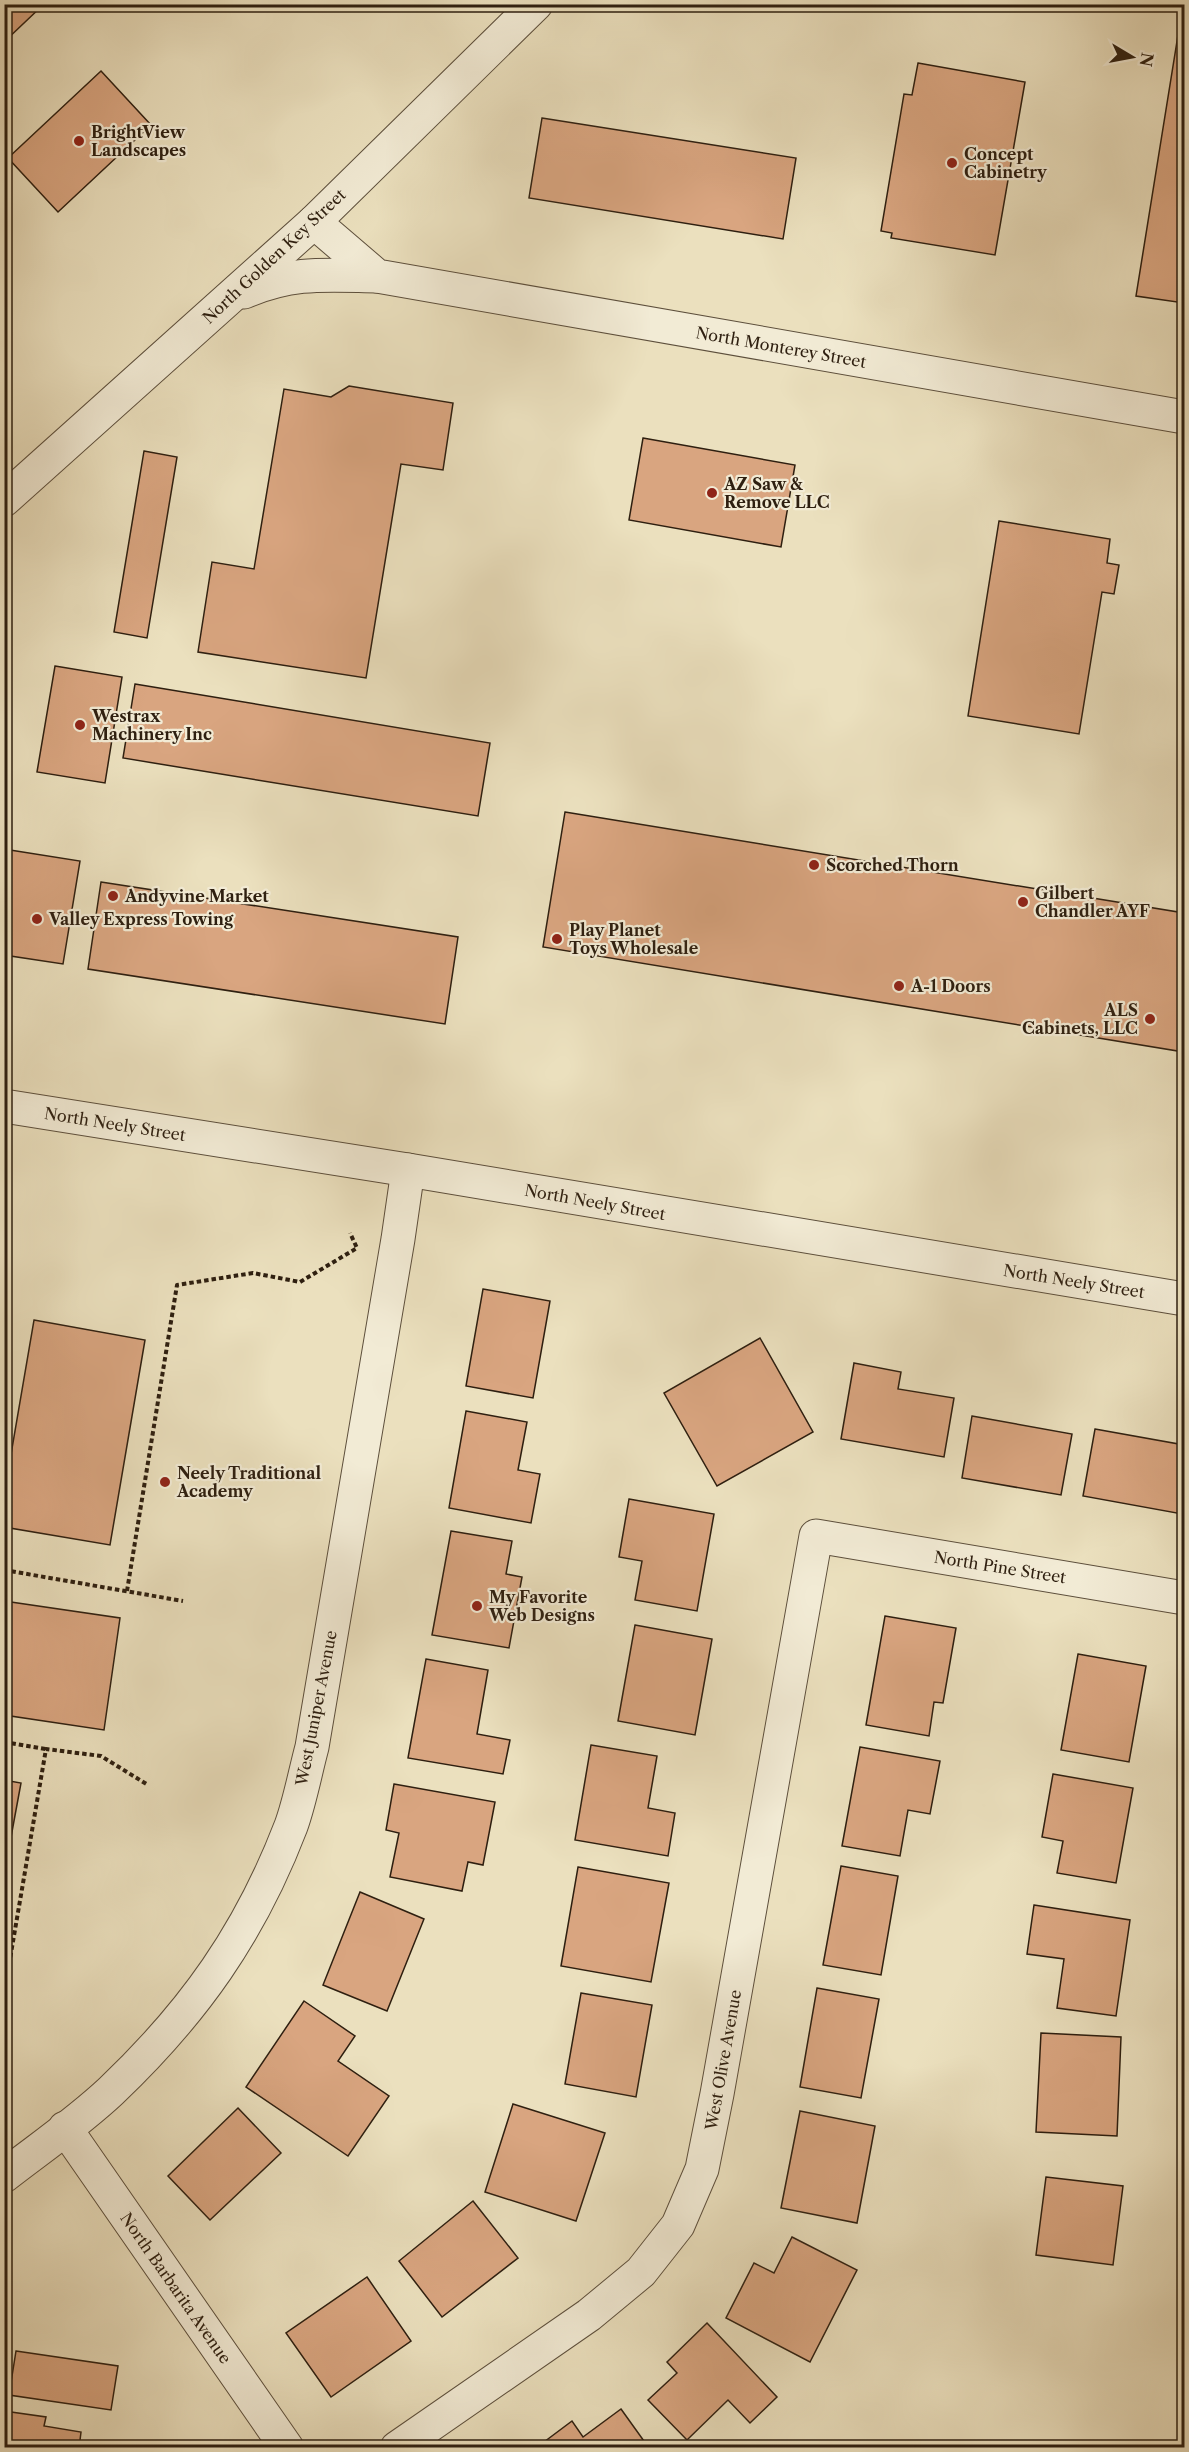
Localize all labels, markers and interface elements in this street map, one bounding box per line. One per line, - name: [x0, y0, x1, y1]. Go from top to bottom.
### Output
- north arrow: [1102, 27, 1162, 87]
- text: N: [1136, 51, 1158, 68]
- place label: BrightView Landscapes: [91, 122, 186, 160]
- marker: BrightView Landscapes: [72, 134, 86, 148]
- place label: Concept Cabinetry: [964, 144, 1048, 182]
- marker: Concept Cabinetry: [945, 156, 959, 170]
- street label: North Golden Key Street: [198, 184, 350, 328]
- street label: North Monterey Street: [694, 322, 868, 372]
- place label: AZ Saw & Remove LLC: [723, 474, 830, 512]
- marker: AZ Saw & Remove LLC: [705, 486, 719, 500]
- place label: Westrax Machinery Inc: [91, 706, 212, 744]
- marker: Westrax Machinery Inc: [73, 718, 87, 732]
- place label: Scorched Thorn: [826, 855, 959, 875]
- marker: Scorched Thorn: [807, 858, 821, 872]
- place label: Gilbert Chandler AYF: [1035, 883, 1150, 921]
- place label: Andyvine Market: [124, 886, 269, 906]
- marker: Andyvine Market: [106, 889, 120, 903]
- marker: Gilbert Chandler AYF: [1016, 895, 1030, 909]
- place label: Valley Express Towing: [48, 909, 234, 929]
- marker: Valley Express Towing: [30, 912, 44, 926]
- place label: Play Planet Toys Wholesale: [569, 920, 699, 958]
- marker: Play Planet Toys Wholesale: [550, 932, 564, 946]
- place label: A-1 Doors: [910, 976, 991, 996]
- marker: A-1 Doors: [892, 979, 906, 993]
- place label: ALS Cabinets, LLC: [1022, 1000, 1138, 1038]
- marker: ALS Cabinets, LLC: [1143, 1012, 1157, 1026]
- street label: North Neely Street: [43, 1103, 187, 1145]
- street label: North Neely Street: [523, 1180, 667, 1224]
- street label: North Neely Street: [1002, 1260, 1146, 1302]
- place label: Neely Traditional Academy: [176, 1463, 321, 1501]
- marker: Neely Traditional Academy: [158, 1475, 172, 1489]
- street label: North Pine Street: [933, 1547, 1068, 1587]
- place label: My Favorite Web Designs: [488, 1587, 595, 1625]
- marker: My Favorite Web Designs: [470, 1599, 484, 1613]
- street label: West Juniper Avenue: [291, 1629, 341, 1788]
- street label: West Olive Avenue: [701, 1988, 745, 2133]
- street label: North Barbarita Avenue: [116, 2209, 236, 2367]

